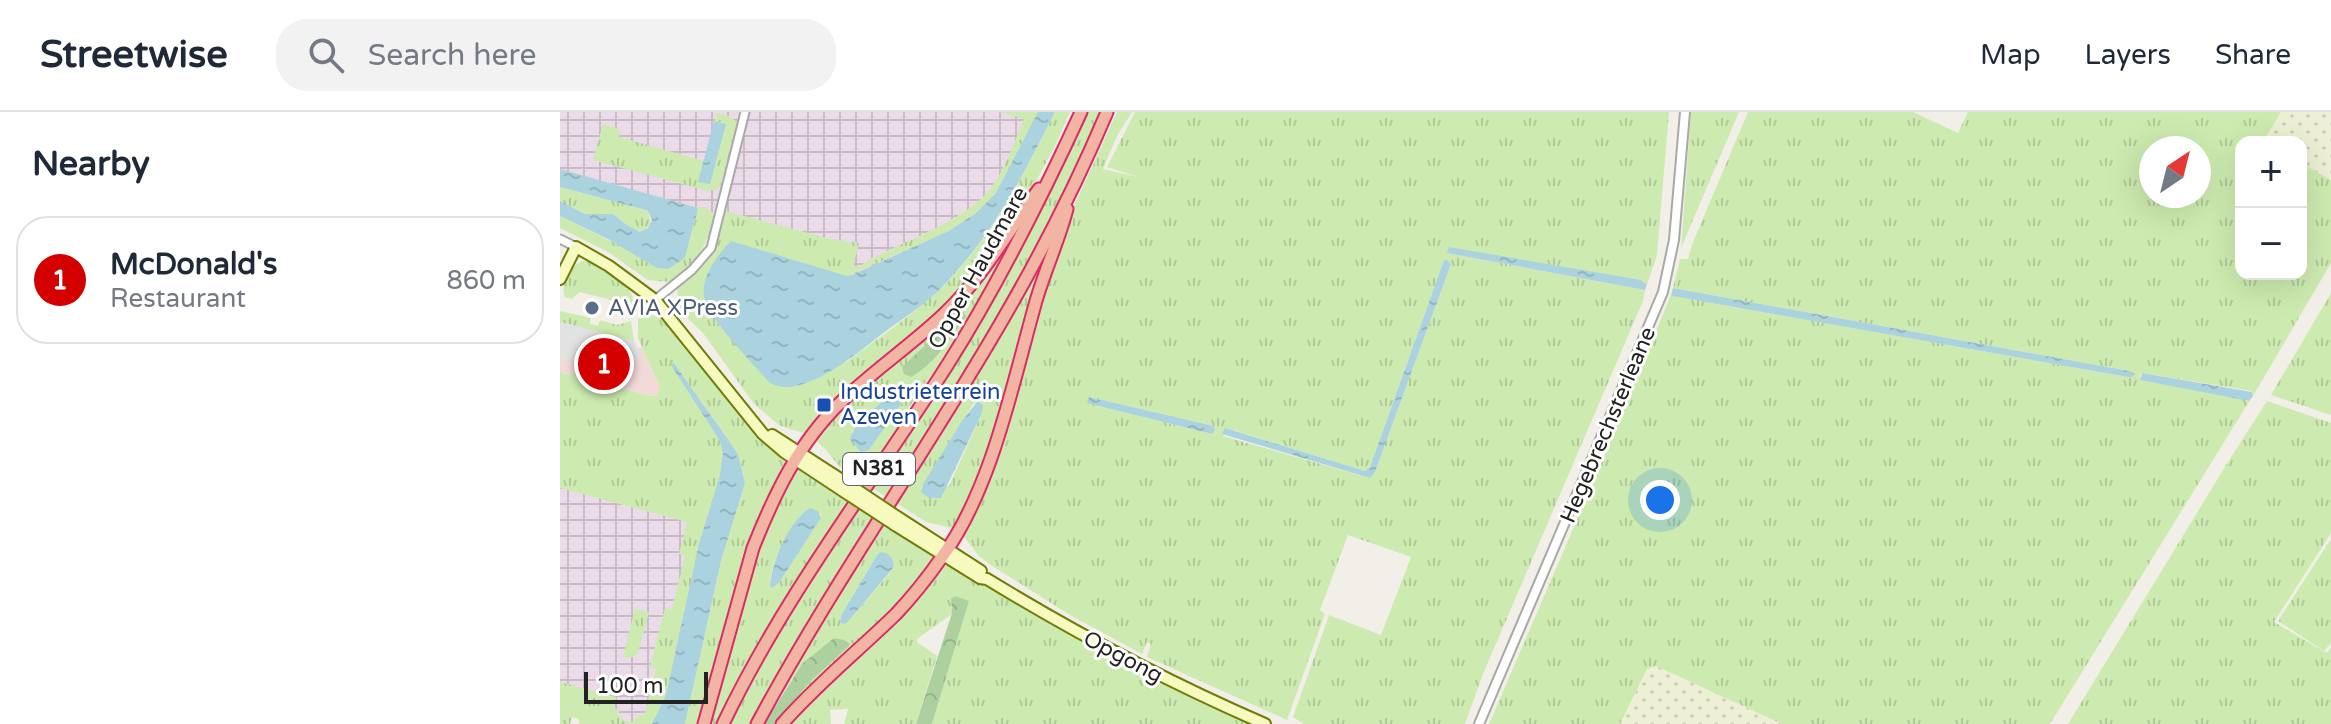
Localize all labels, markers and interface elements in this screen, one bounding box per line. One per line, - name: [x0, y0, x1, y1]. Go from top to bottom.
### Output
- search box: [276, 19, 836, 91]
- text: Streetwise: [40, 32, 228, 78]
- icon: search: [304, 33, 348, 77]
- text: Search here: [368, 37, 536, 74]
- text: Map: [1980, 38, 2041, 72]
- text: Layers: [2085, 38, 2171, 72]
- text: Share: [2215, 38, 2291, 72]
- north arrow: [2139, 136, 2211, 208]
- map controls: [2235, 136, 2307, 280]
- button: +: [2235, 136, 2307, 208]
- text: Nearby: [32, 144, 150, 185]
- street label: Opper Haudmare: [923, 182, 1033, 354]
- button: −: [2235, 208, 2307, 280]
- text: McDonald's: [110, 246, 277, 283]
- text: 1: [52, 265, 68, 296]
- text: 860 m: [446, 265, 526, 296]
- text: Restaurant: [110, 283, 246, 314]
- place label: AVIA XPress: [608, 295, 738, 321]
- marker: AVIA XPress: [583, 299, 601, 317]
- street label: Hegebrechsterleane: [1555, 323, 1661, 527]
- pin: 1: [578, 334, 630, 394]
- place label: Industrieterrein Azeven: [840, 379, 1001, 430]
- marker: Industrieterrein Azeven: [815, 396, 833, 414]
- road number: N381: [843, 453, 915, 485]
- your location: [1640, 480, 1680, 520]
- street label: Opgong: [1079, 625, 1167, 689]
- scale bar: [584, 668, 708, 704]
- text: 100 m: [596, 673, 663, 699]

